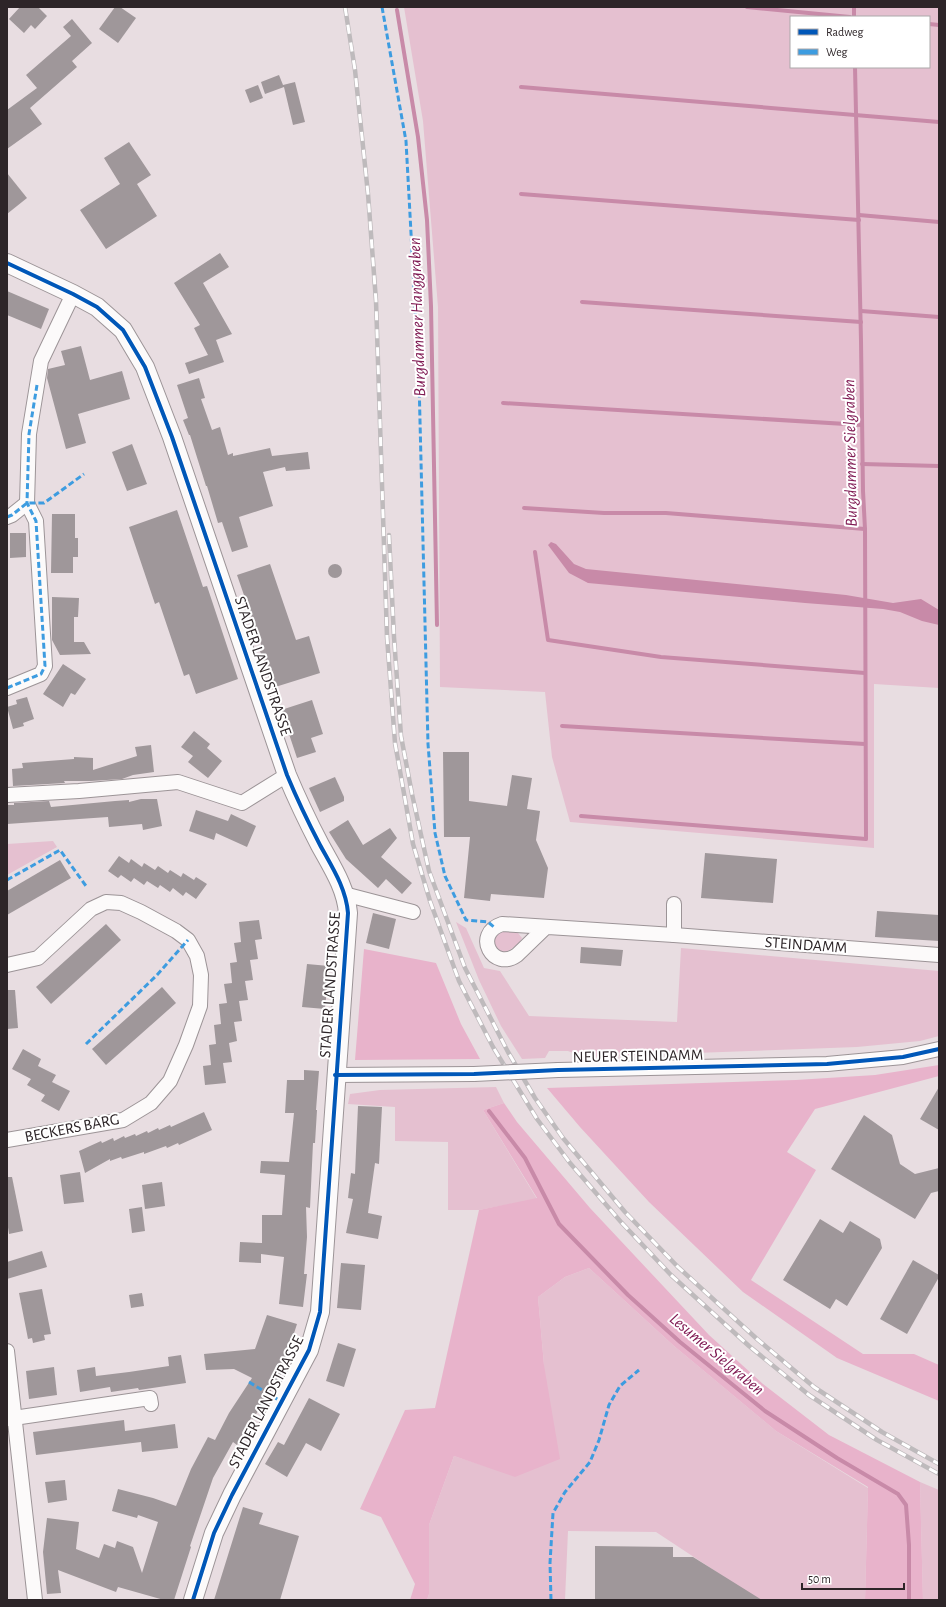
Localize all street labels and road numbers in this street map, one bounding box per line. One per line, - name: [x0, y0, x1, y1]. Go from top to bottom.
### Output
- street label: STADER LANDSTRASSE: [232, 594, 294, 738]
- street label: STADER LANDSTRASSE: [317, 911, 343, 1059]
- street label: STEINDAMM: [764, 934, 848, 956]
- street label: NEUER STEINDAMM: [573, 1047, 703, 1065]
- street label: BECKERS BARG: [23, 1111, 121, 1145]
- street label: STADER LANDSTRASSE: [226, 1333, 306, 1471]

